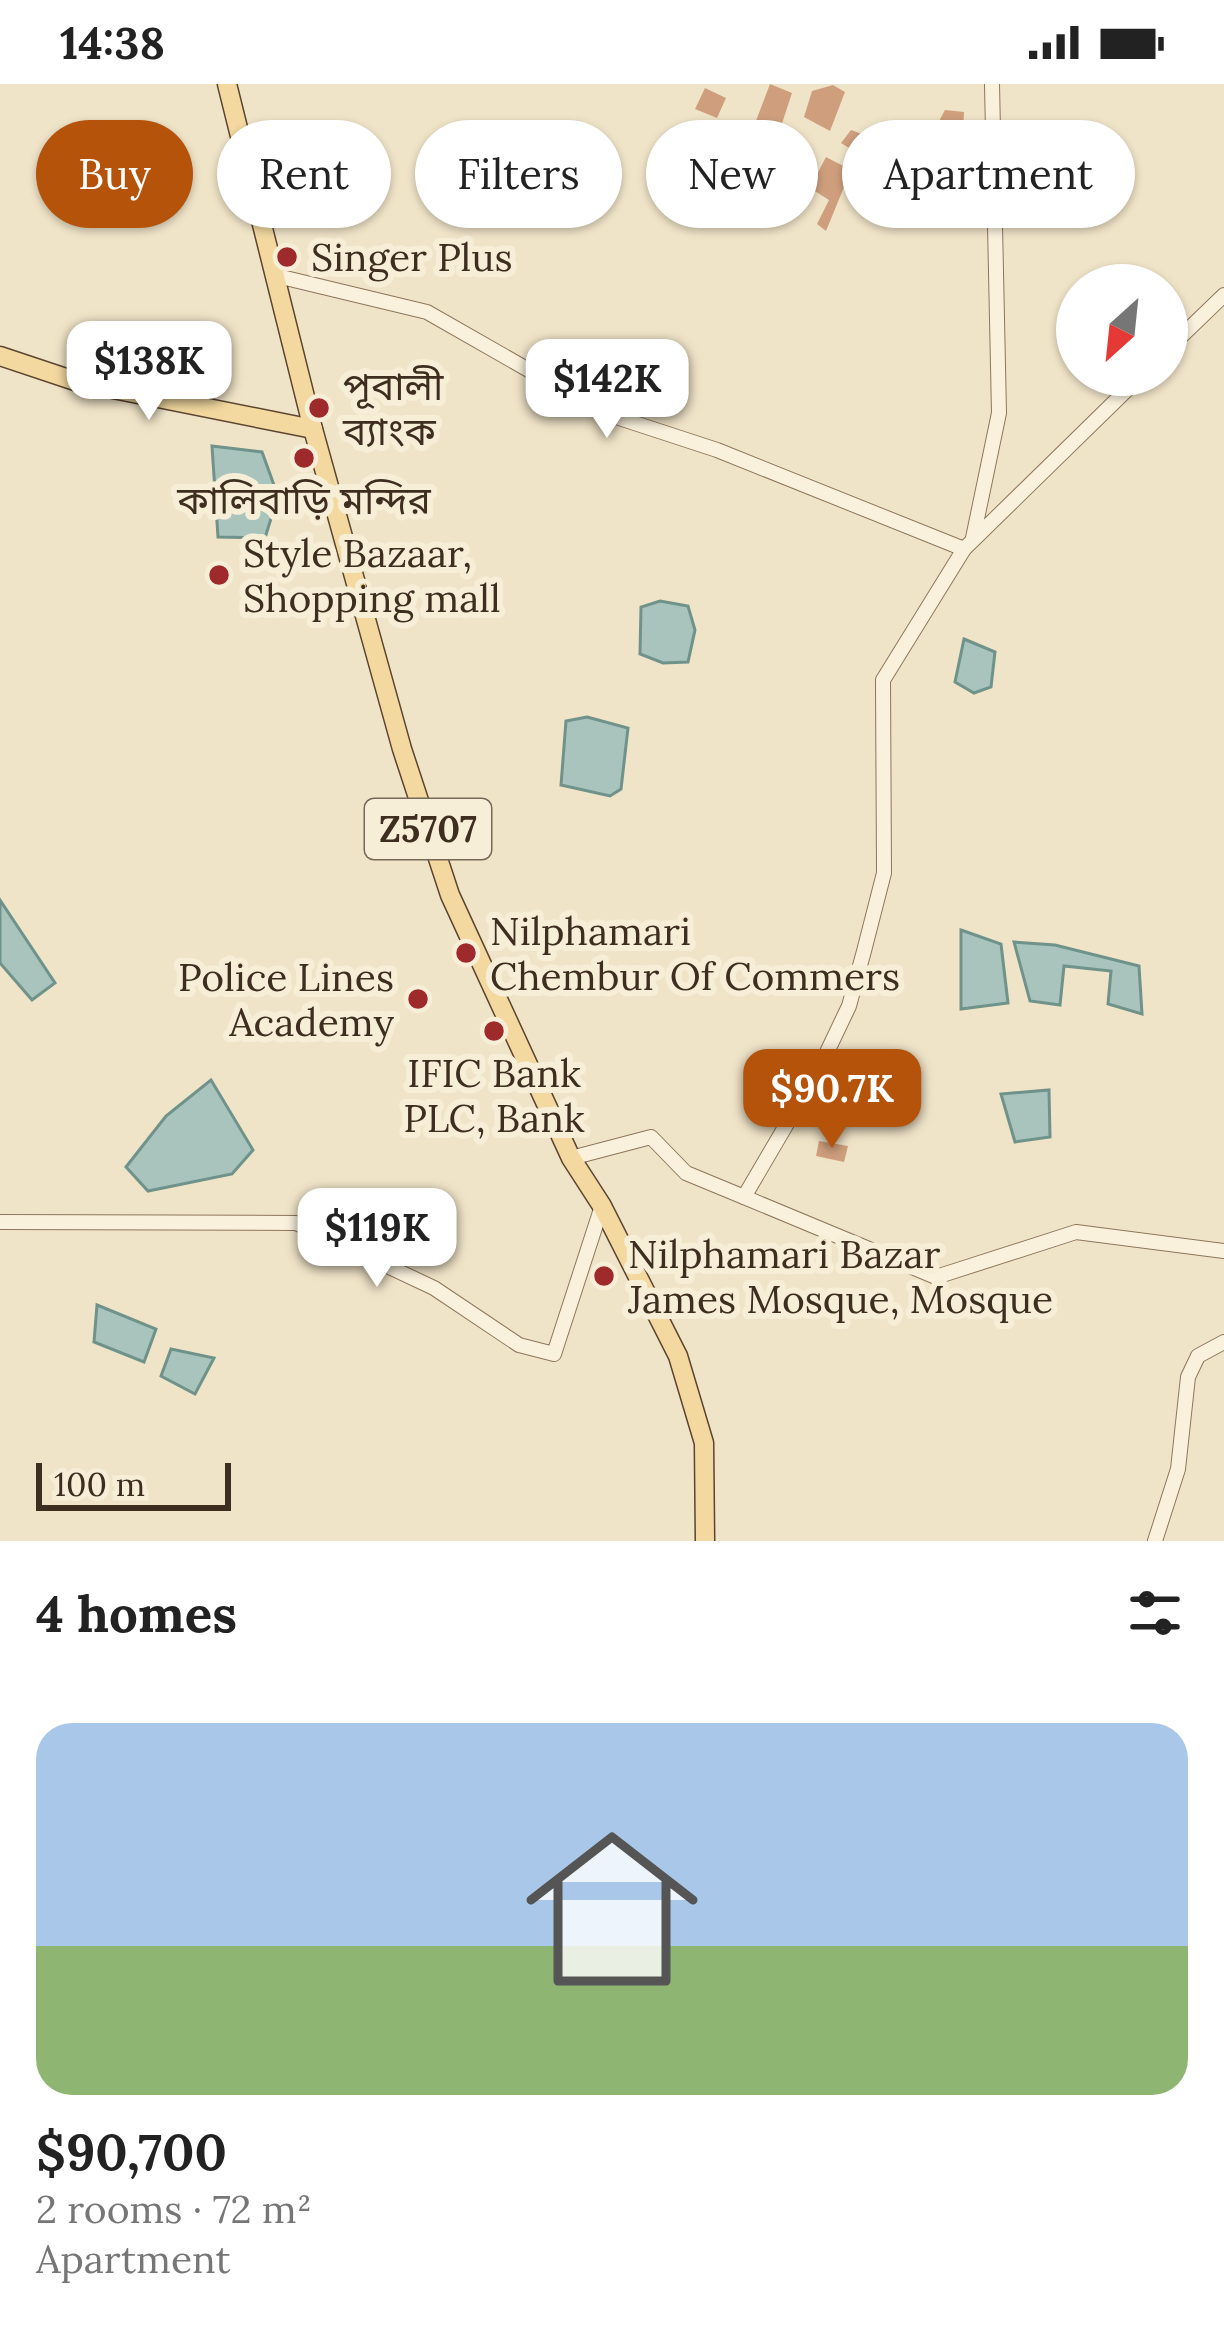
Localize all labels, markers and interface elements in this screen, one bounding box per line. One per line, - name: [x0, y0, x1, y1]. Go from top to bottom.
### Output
- text: 14:38: [60, 14, 165, 71]
- chip: Buy: [36, 120, 193, 228]
- chip: Rent: [217, 120, 391, 228]
- chip: Filters: [415, 120, 622, 228]
- chip: New: [646, 120, 818, 228]
- chip: Apartment: [842, 120, 1135, 228]
- place label: Singer Plus: [311, 232, 513, 282]
- marker: Singer Plus: [274, 244, 300, 270]
- north arrow: [1056, 264, 1188, 396]
- map controls: [1056, 264, 1188, 396]
- pin: $138K: [65, 321, 233, 423]
- text: $138K: [94, 335, 204, 385]
- pin: $142K: [523, 339, 691, 441]
- text: $142K: [553, 353, 661, 403]
- place label: পূবালী ব্যাংক: [342, 361, 444, 456]
- marker: পূবালী ব্যাংক: [306, 395, 332, 421]
- marker: কালিবাড়ি মন্দির: [291, 445, 317, 471]
- place label: কালিবাড়ি মন্দির: [176, 475, 431, 525]
- place label: Style Bazaar, Shopping mall: [243, 528, 501, 623]
- marker: Style Bazaar, Shopping mall: [206, 562, 232, 588]
- road number: Z5707: [365, 799, 491, 859]
- place label: Nilphamari Chembur Of Commers: [490, 906, 900, 1001]
- marker: Nilphamari Chembur Of Commers: [453, 940, 479, 966]
- place label: Police Lines Academy: [178, 952, 394, 1047]
- marker: Police Lines Academy: [405, 986, 431, 1012]
- marker: IFIC Bank PLC, Bank: [481, 1018, 507, 1044]
- place label: IFIC Bank PLC, Bank: [403, 1048, 585, 1143]
- pin: $90.7K: [734, 1049, 930, 1151]
- text: $90.7K: [770, 1063, 894, 1113]
- pin: $119K: [293, 1188, 461, 1290]
- text: $119K: [325, 1202, 429, 1252]
- place label: Nilphamari Bazar James Mosque, Mosque: [627, 1229, 1053, 1324]
- marker: Nilphamari Bazar James Mosque, Mosque: [591, 1263, 617, 1289]
- scale bar: [36, 1457, 231, 1510]
- text: 100 m: [54, 1463, 145, 1505]
- icon: filters: [1122, 1580, 1188, 1646]
- text: 4 homes: [36, 1581, 237, 1646]
- icon: home: [504, 1801, 720, 2017]
- text: $90,700: [36, 2119, 227, 2184]
- text: 2 rooms · 72 m²: [36, 2184, 312, 2234]
- text: Apartment: [36, 2234, 231, 2284]

